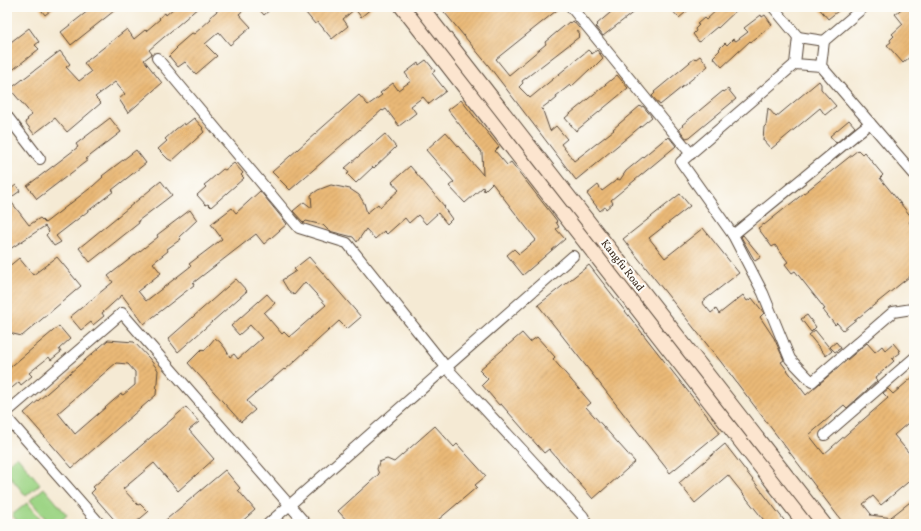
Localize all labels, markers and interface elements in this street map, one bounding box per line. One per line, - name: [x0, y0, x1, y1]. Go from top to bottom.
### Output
- street label: Kangfu Road: [597, 237, 647, 295]

